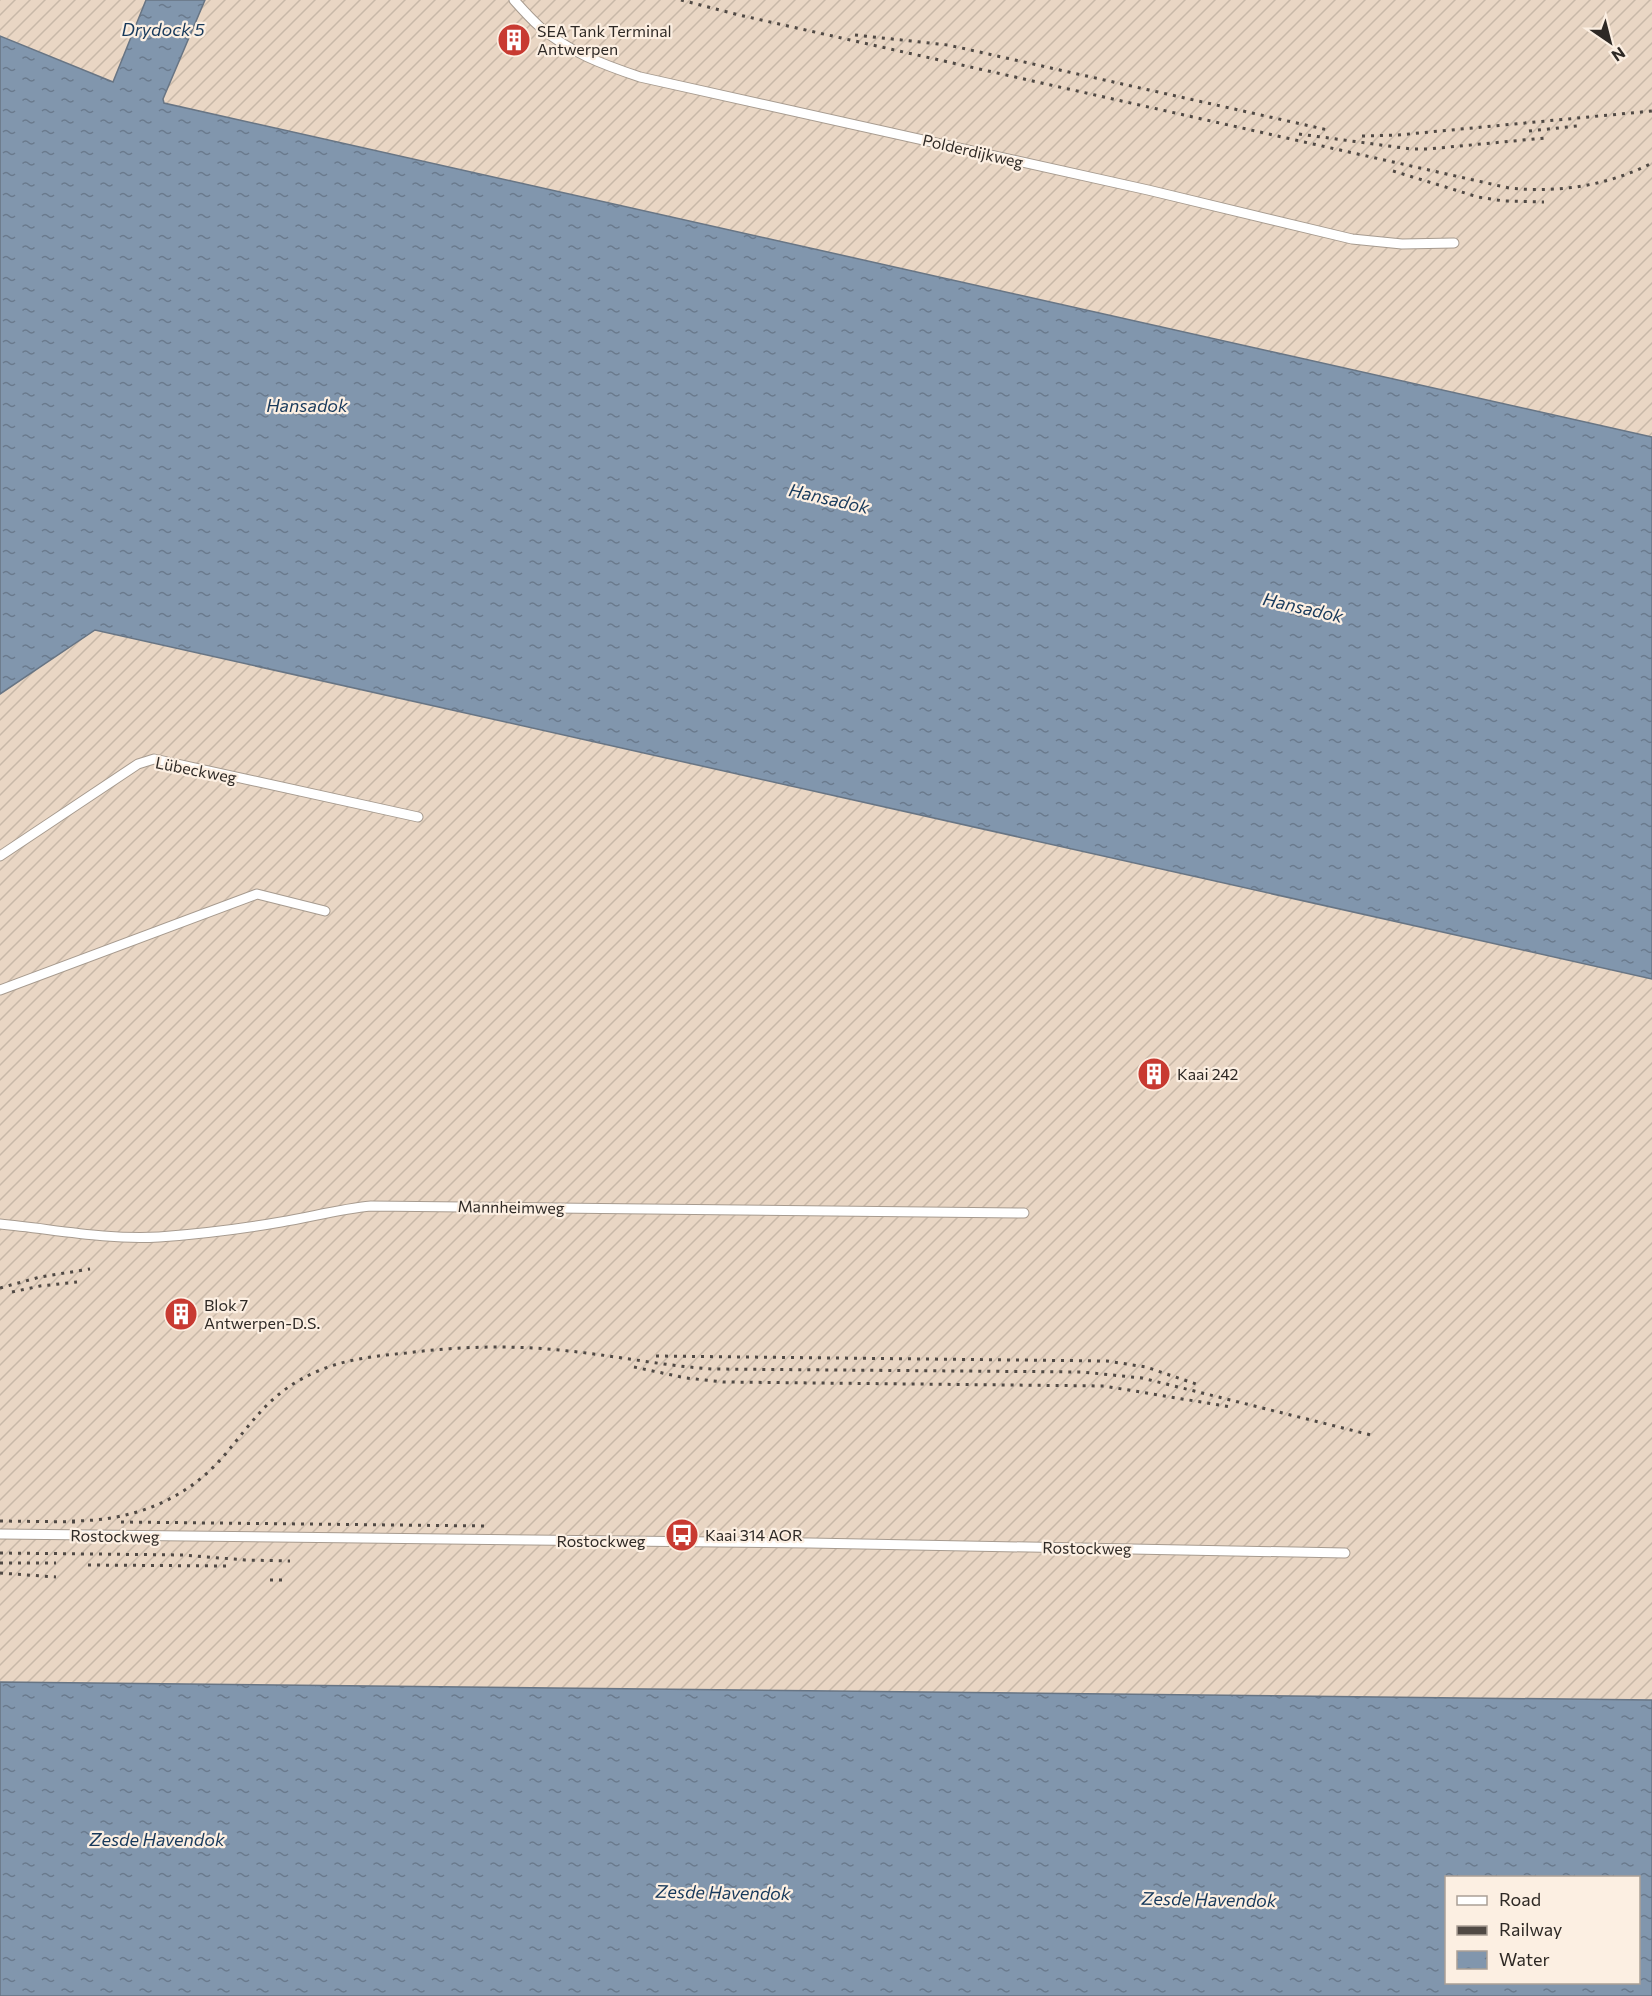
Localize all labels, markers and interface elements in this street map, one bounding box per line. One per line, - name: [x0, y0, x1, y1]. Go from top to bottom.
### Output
- north arrow: [1580, 12, 1640, 72]
- water label: Drydock 5: [121, 18, 205, 40]
- place label: SEA Tank Terminal Antwerpen: [537, 21, 672, 58]
- building icon: SEA Tank Terminal Antwerpen: [496, 22, 532, 58]
- text: N: [1609, 43, 1629, 66]
- street label: Polderdijkweg: [921, 130, 1026, 171]
- water label: Hansadok: [266, 394, 349, 416]
- water label: Hansadok: [787, 478, 873, 518]
- water label: Hansadok: [1261, 587, 1347, 627]
- street label: Lübeckweg: [154, 752, 239, 787]
- building icon: Kaai 242: [1136, 1056, 1172, 1092]
- place label: Kaai 242: [1177, 1064, 1239, 1083]
- street label: Mannheimweg: [457, 1196, 565, 1217]
- place label: Blok 7 Antwerpen-D.S.: [204, 1295, 320, 1332]
- building icon: Blok 7 Antwerpen-D.S.: [163, 1296, 199, 1332]
- bus stop icon: Kaai 314 AOR: [664, 1517, 700, 1553]
- street label: Rostockweg: [70, 1525, 160, 1546]
- place label: Kaai 314 AOR: [705, 1525, 803, 1544]
- street label: Rostockweg: [556, 1531, 646, 1550]
- street label: Rostockweg: [1042, 1537, 1132, 1558]
- water label: Zesde Havendok: [88, 1828, 226, 1850]
- legend: [1445, 1876, 1640, 1984]
- water label: Zesde Havendok: [654, 1880, 792, 1904]
- water label: Zesde Havendok: [1140, 1887, 1278, 1911]
- text: Road: [1499, 1888, 1541, 1910]
- text: Railway: [1499, 1918, 1562, 1940]
- text: Water: [1499, 1948, 1550, 1970]

